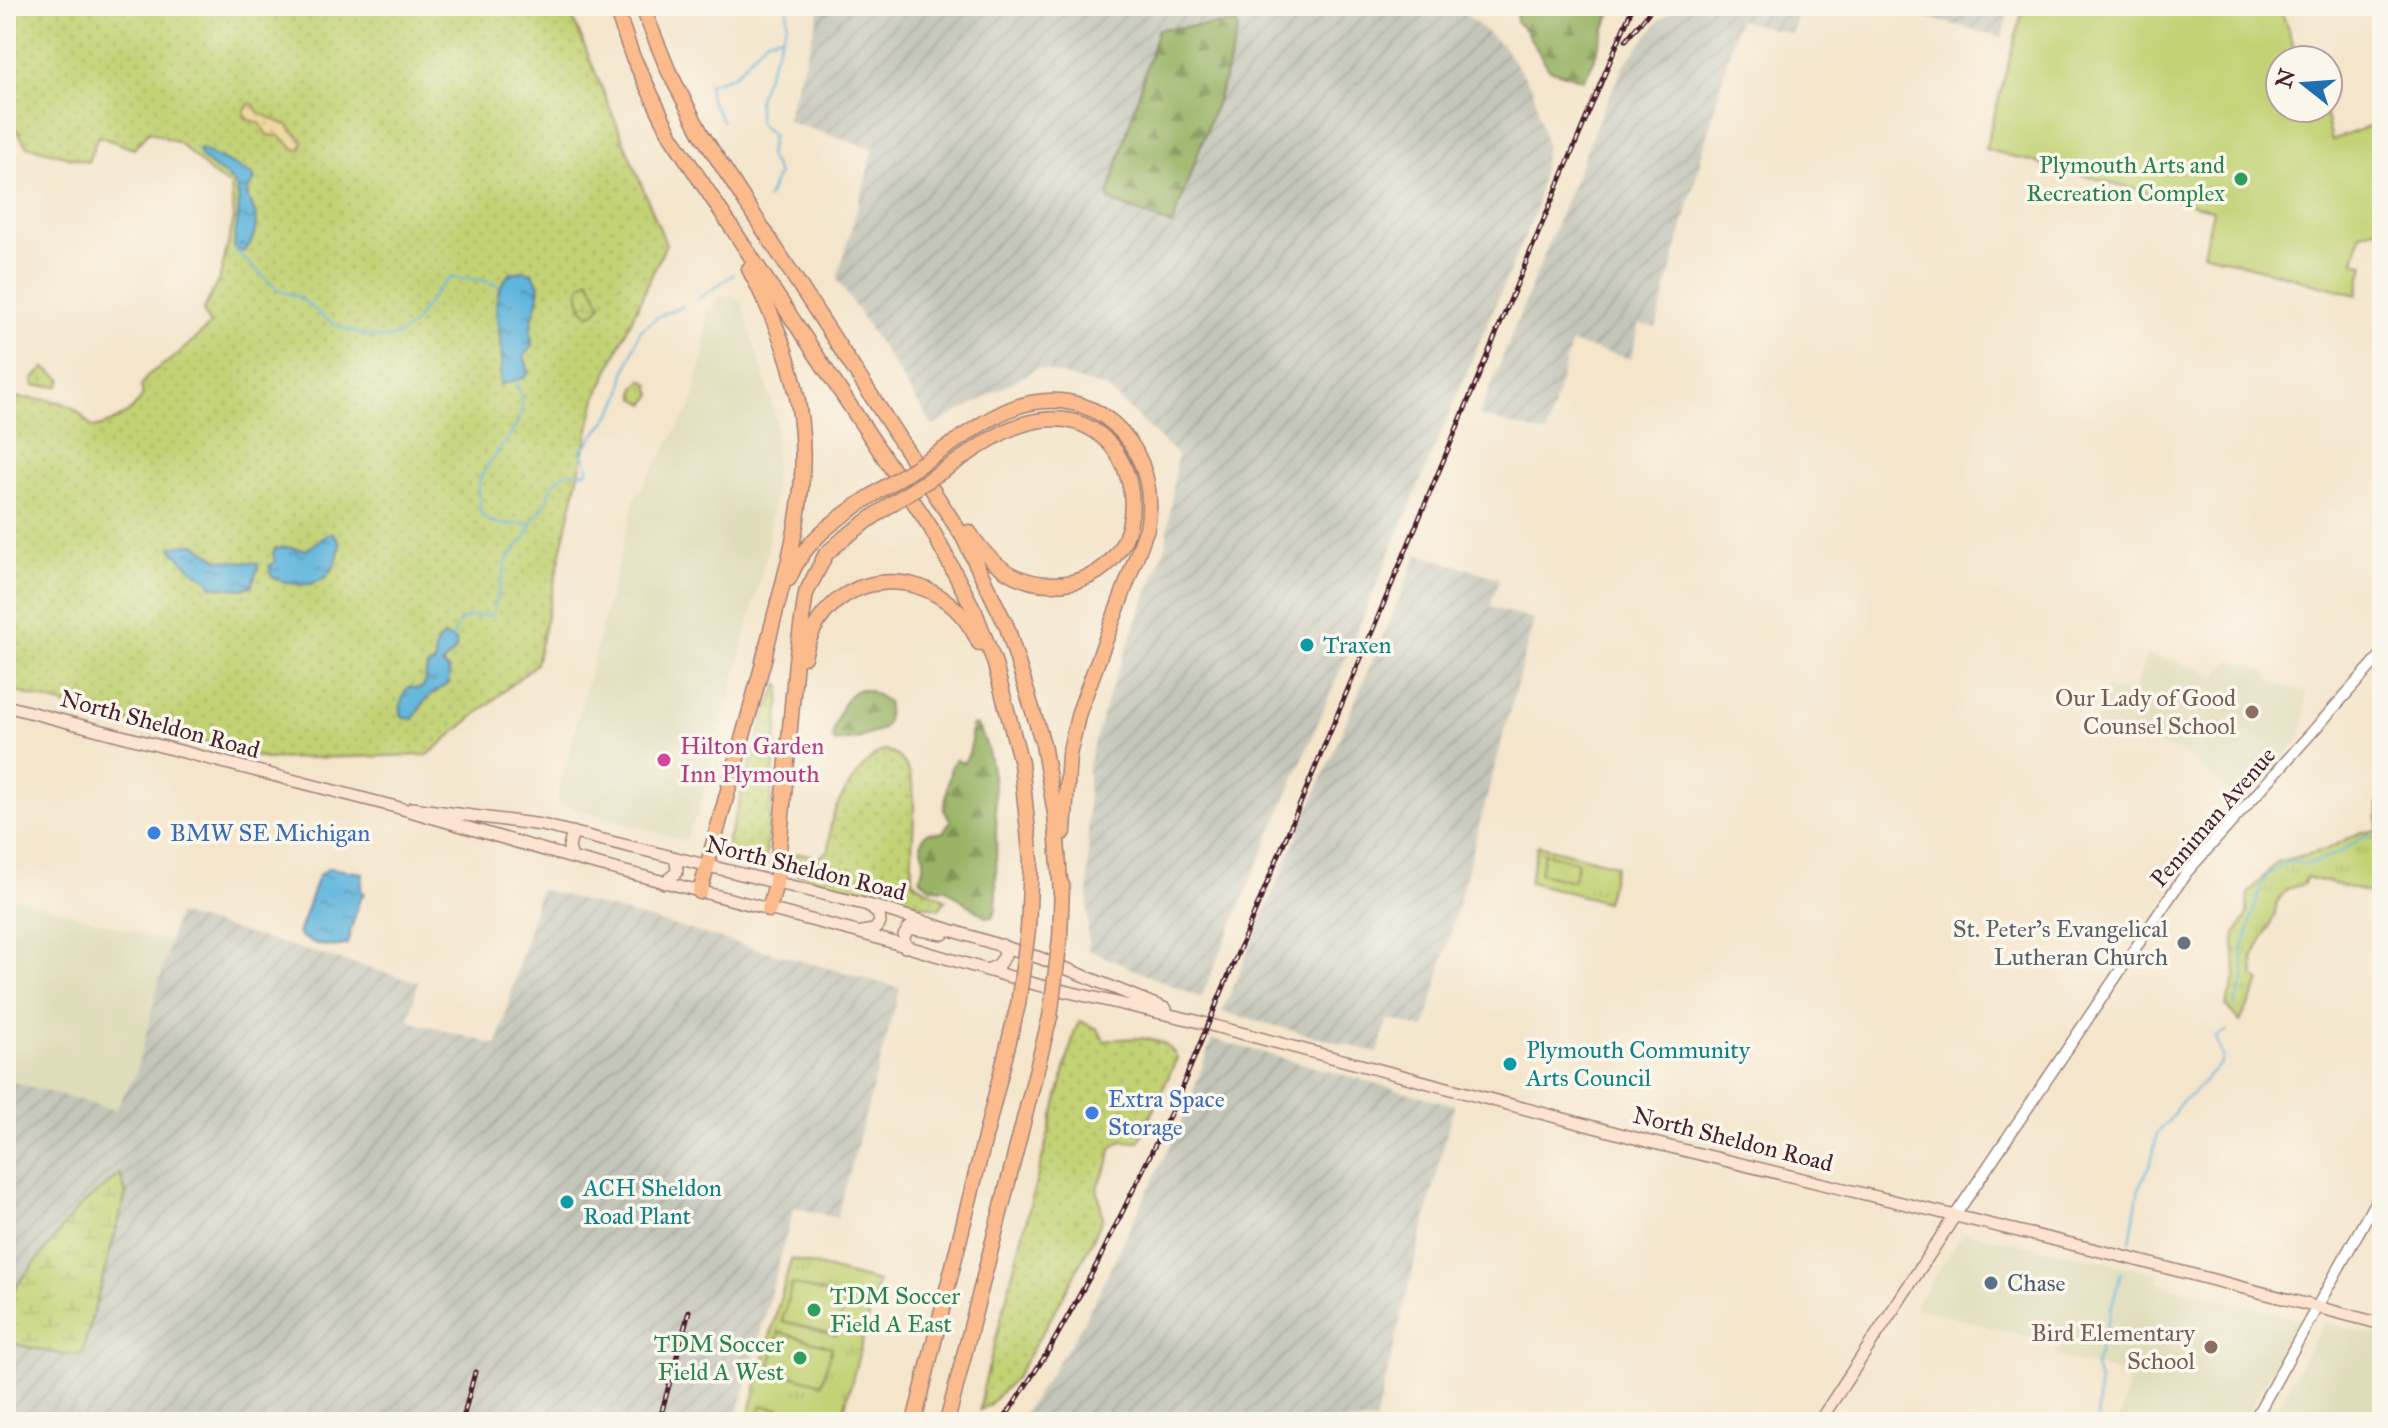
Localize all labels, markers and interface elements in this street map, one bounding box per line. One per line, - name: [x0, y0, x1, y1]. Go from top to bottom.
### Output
- north arrow: [2264, 44, 2344, 124]
- text: N: [2270, 65, 2301, 91]
- place label: Plymouth Arts and Recreation Complex: [2026, 150, 2225, 208]
- marker: Plymouth Arts and Recreation Complex: [2232, 170, 2250, 188]
- place label: Traxen: [1323, 630, 1391, 660]
- marker: Traxen: [1298, 636, 1316, 654]
- street label: North Sheldon Road: [57, 683, 263, 765]
- place label: Our Lady of Good Counsel School: [2055, 683, 2236, 741]
- marker: Our Lady of Good Counsel School: [2243, 703, 2261, 721]
- place label: Hilton Garden Inn Plymouth: [680, 731, 824, 789]
- street label: Penniman Avenue: [2144, 741, 2282, 893]
- marker: Hilton Garden Inn Plymouth: [655, 751, 673, 769]
- place label: BMW SE Michigan: [170, 818, 370, 848]
- marker: BMW SE Michigan: [145, 824, 163, 842]
- street label: North Sheldon Road: [703, 829, 909, 907]
- place label: St. Peter's Evangelical Lutheran Church: [1953, 914, 2168, 972]
- marker: St. Peter's Evangelical Lutheran Church: [2175, 934, 2193, 952]
- place label: Plymouth Community Arts Council: [1525, 1035, 1751, 1093]
- marker: Plymouth Community Arts Council: [1501, 1055, 1519, 1073]
- place label: Extra Space Storage: [1108, 1084, 1225, 1142]
- street label: North Sheldon Road: [1630, 1100, 1836, 1178]
- marker: Extra Space Storage: [1083, 1104, 1101, 1122]
- place label: ACH Sheldon Road Plant: [582, 1173, 722, 1231]
- marker: ACH Sheldon Road Plant: [558, 1193, 576, 1211]
- place label: Chase: [2007, 1268, 2066, 1298]
- marker: Chase: [1982, 1274, 2000, 1292]
- place label: TDM Soccer Field A East: [830, 1281, 960, 1339]
- marker: TDM Soccer Field A East: [805, 1301, 823, 1319]
- place label: Bird Elementary School: [2031, 1318, 2196, 1376]
- place label: TDM Soccer Field A West: [654, 1329, 785, 1387]
- marker: Bird Elementary School: [2202, 1338, 2220, 1356]
- marker: TDM Soccer Field A West: [791, 1349, 809, 1367]

